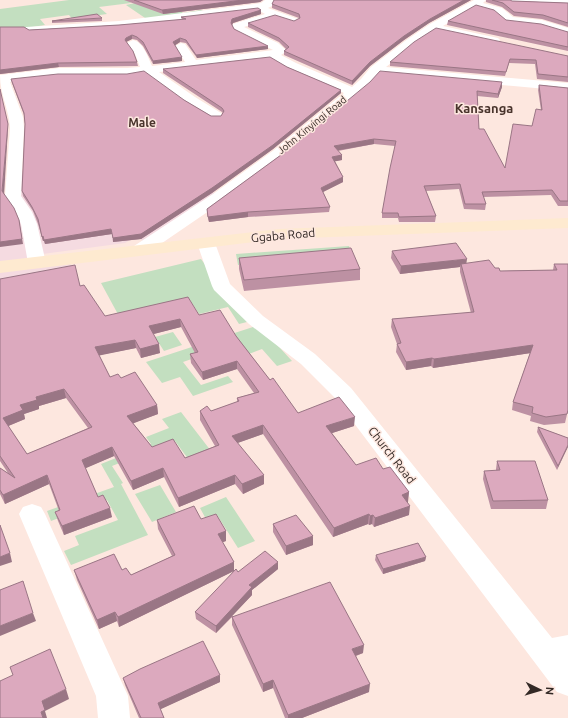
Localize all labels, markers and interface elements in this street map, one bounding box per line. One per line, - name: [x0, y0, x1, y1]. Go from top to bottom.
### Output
- street label: John Kinyingi Road: [275, 94, 349, 156]
- district label: Kansanga: [455, 101, 513, 115]
- district label: Male: [128, 116, 156, 129]
- street label: Ggaba Road: [250, 226, 316, 244]
- street label: Church Road: [366, 424, 418, 486]
- north arrow: [520, 670, 560, 710]
- text: N: [544, 686, 556, 695]

